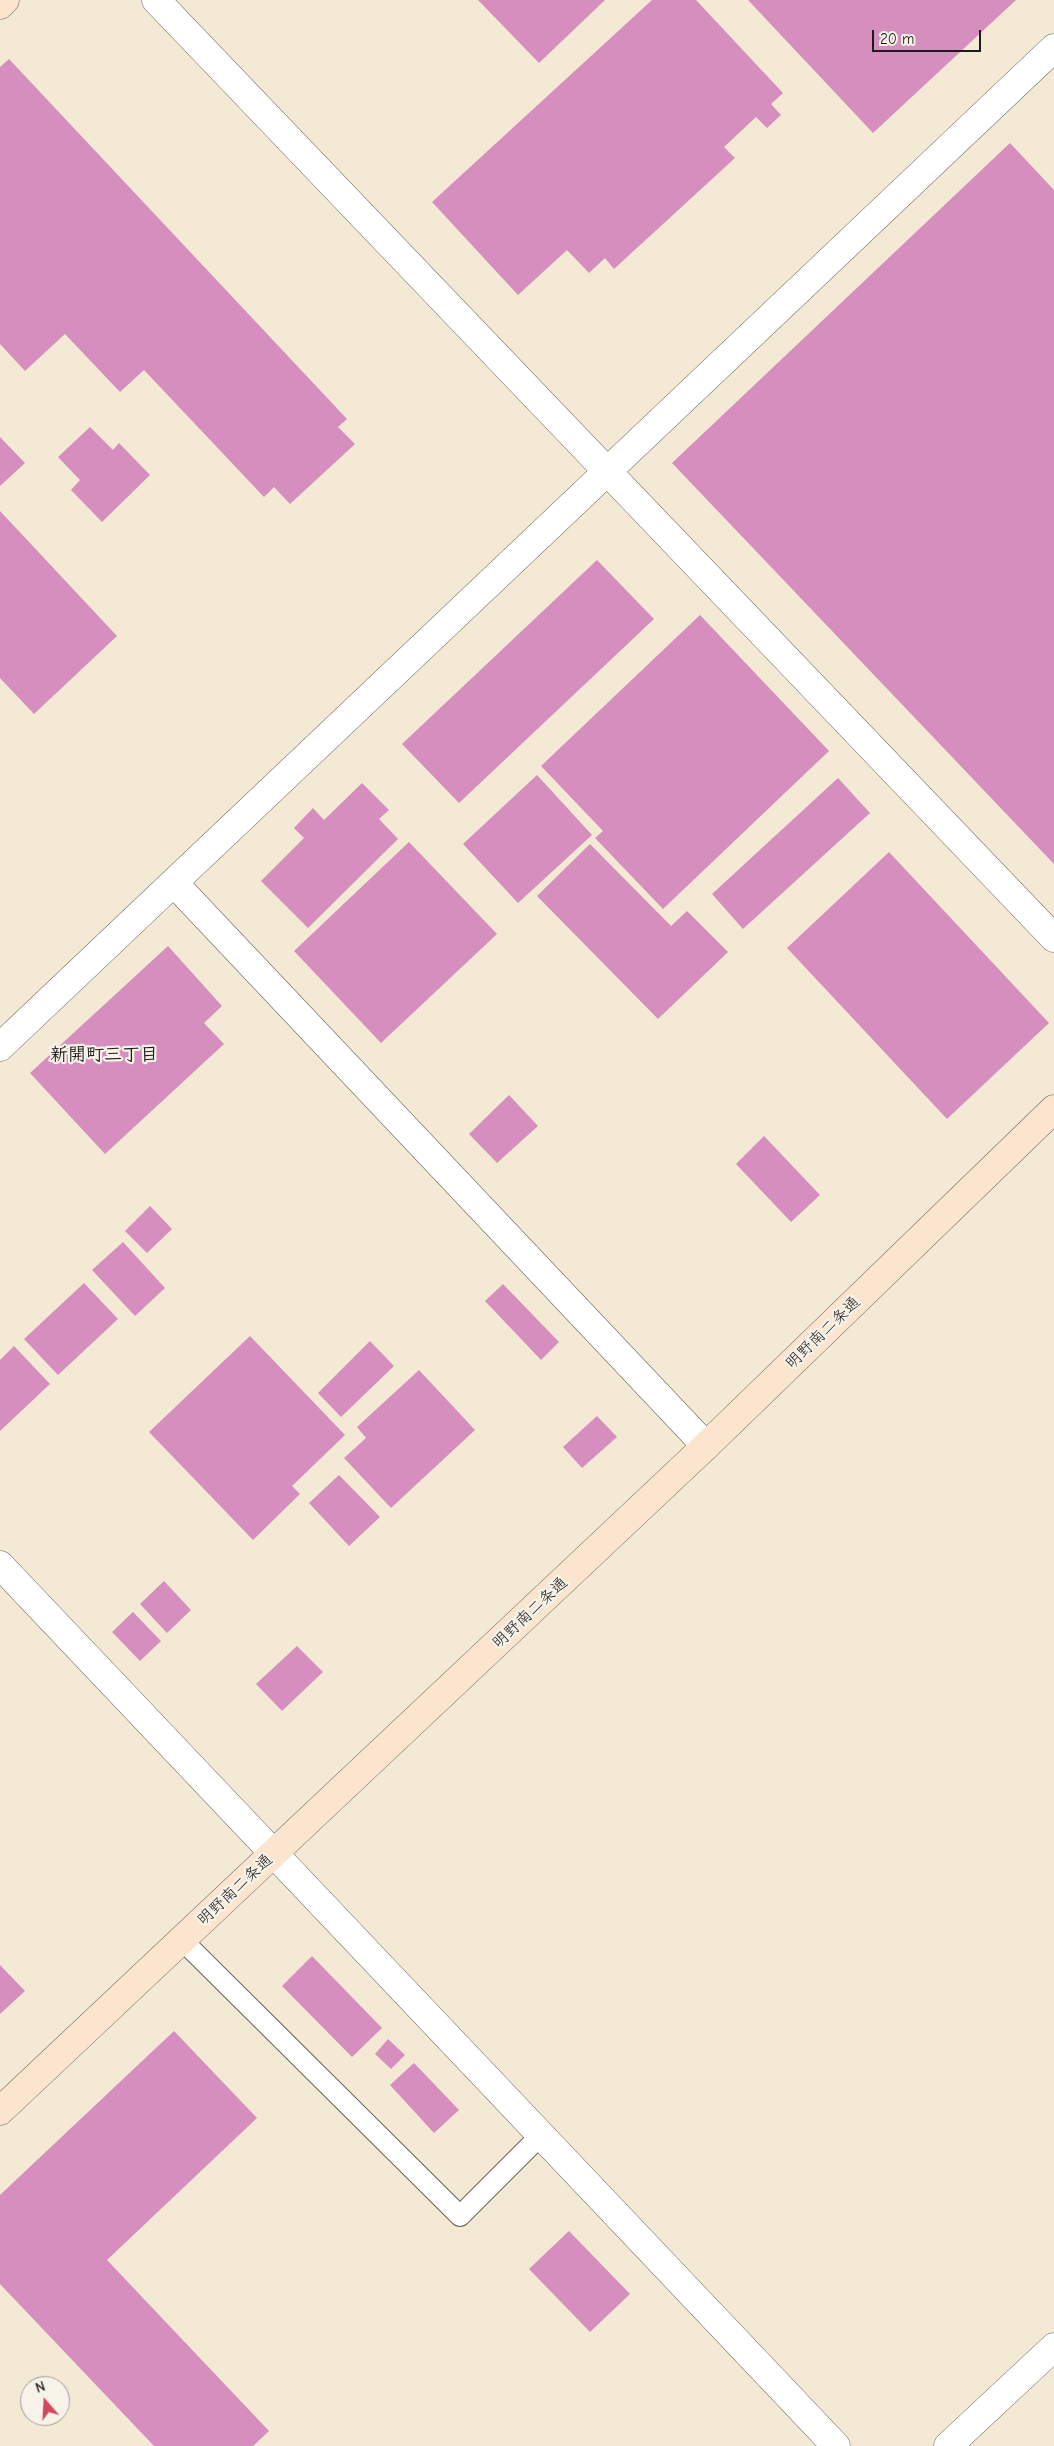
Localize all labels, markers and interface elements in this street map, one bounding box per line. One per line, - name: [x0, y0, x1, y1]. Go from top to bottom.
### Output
- scale bar: [874, 20, 983, 52]
- text: 20 m: [880, 30, 914, 48]
- district label: 新開町三丁目: [50, 1044, 158, 1066]
- street label: 明野南二条通: [782, 1293, 864, 1373]
- street label: 明野南二条通: [488, 1573, 572, 1653]
- street label: 明野南二条通: [193, 1850, 277, 1930]
- north arrow: [20, 2376, 70, 2426]
- text: N: [33, 2378, 47, 2397]

